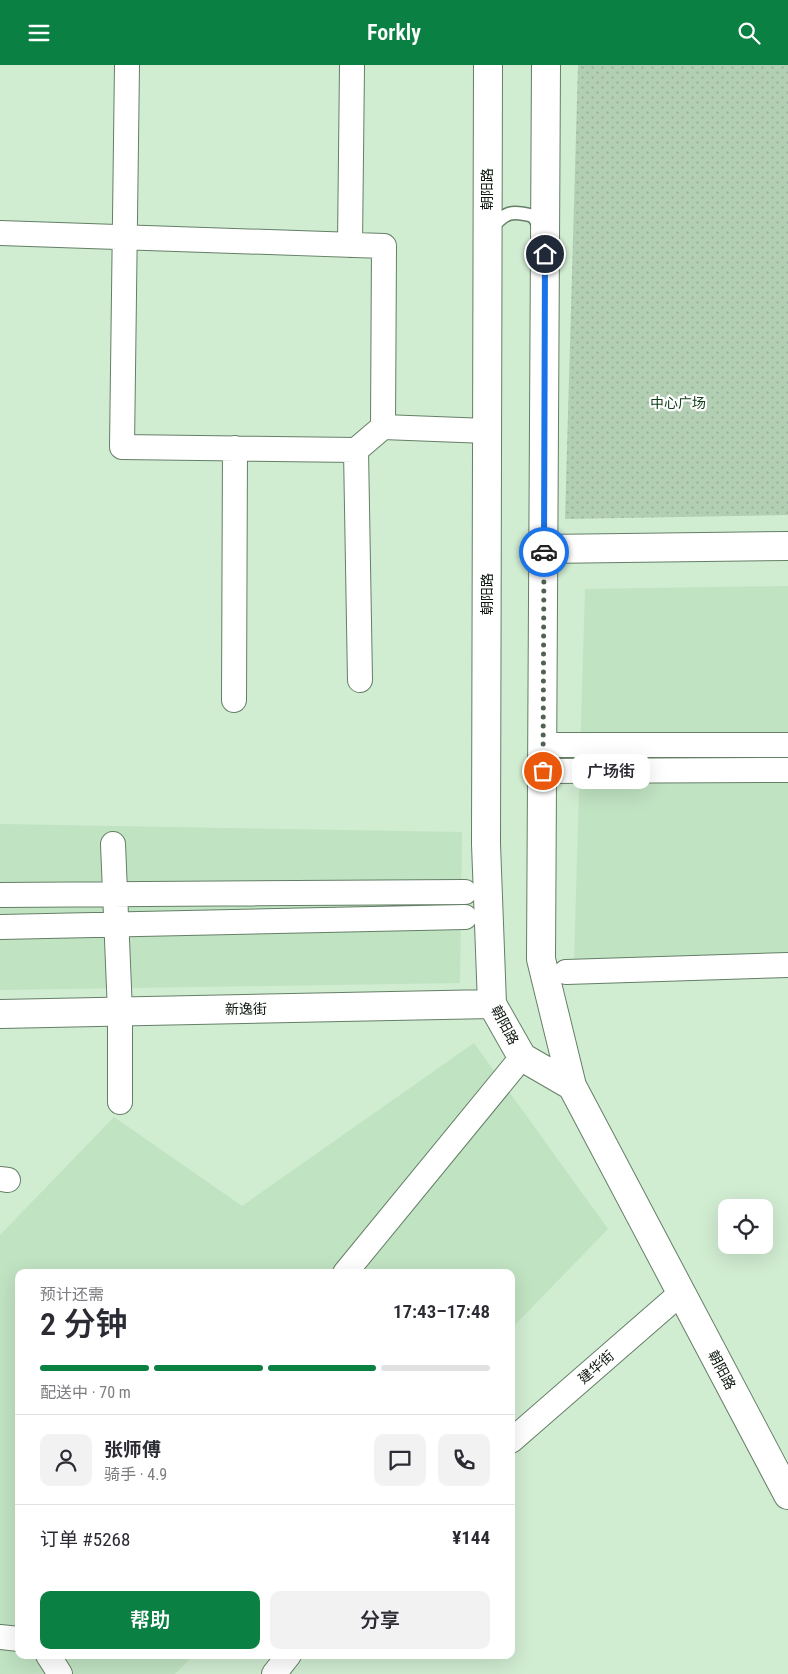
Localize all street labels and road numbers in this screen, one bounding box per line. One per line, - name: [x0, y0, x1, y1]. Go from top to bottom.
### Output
- street label: 朝阳路: [479, 168, 495, 210]
- street label: 朝阳路: [479, 573, 495, 615]
- street label: 新逸街: [225, 1001, 267, 1017]
- street label: 朝阳路: [488, 1003, 522, 1047]
- street label: 建华街: [575, 1347, 617, 1387]
- street label: 朝阳路: [705, 1348, 739, 1392]

